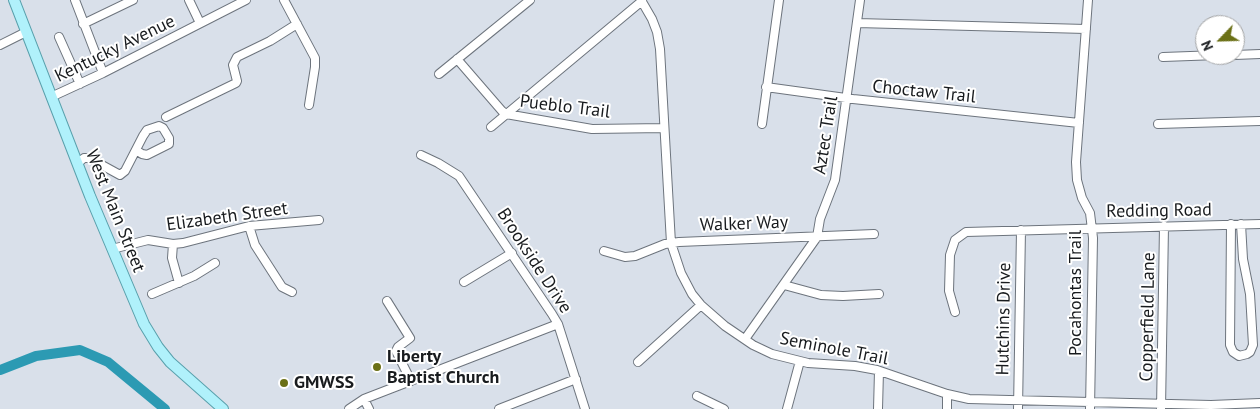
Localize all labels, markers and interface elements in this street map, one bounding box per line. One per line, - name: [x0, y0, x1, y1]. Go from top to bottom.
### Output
- street label: Kentucky Avenue: [51, 11, 179, 87]
- north arrow: [1195, 15, 1245, 65]
- text: N: [1197, 38, 1217, 54]
- street label: Choctaw Trail: [871, 76, 977, 108]
- street label: Pueblo Trail: [519, 91, 611, 123]
- street label: Aztec Trail: [809, 94, 843, 176]
- street label: West Main Street: [81, 147, 149, 275]
- street label: Elizabeth Street: [165, 198, 289, 236]
- street label: Redding Road: [1106, 199, 1212, 223]
- street label: Brookside Drive: [492, 204, 576, 318]
- street label: Walker Way: [699, 212, 789, 236]
- street label: Pocahontas Trail: [1065, 230, 1087, 356]
- street label: Copperfield Lane: [1136, 252, 1160, 382]
- street label: Hutchins Drive: [992, 262, 1016, 376]
- street label: Seminole Trail: [778, 328, 890, 370]
- place label: Liberty Baptist Church: [387, 346, 499, 388]
- marker: Liberty Baptist Church: [371, 361, 383, 373]
- place label: GMWSS: [294, 372, 354, 394]
- marker: GMWSS: [278, 377, 290, 389]

